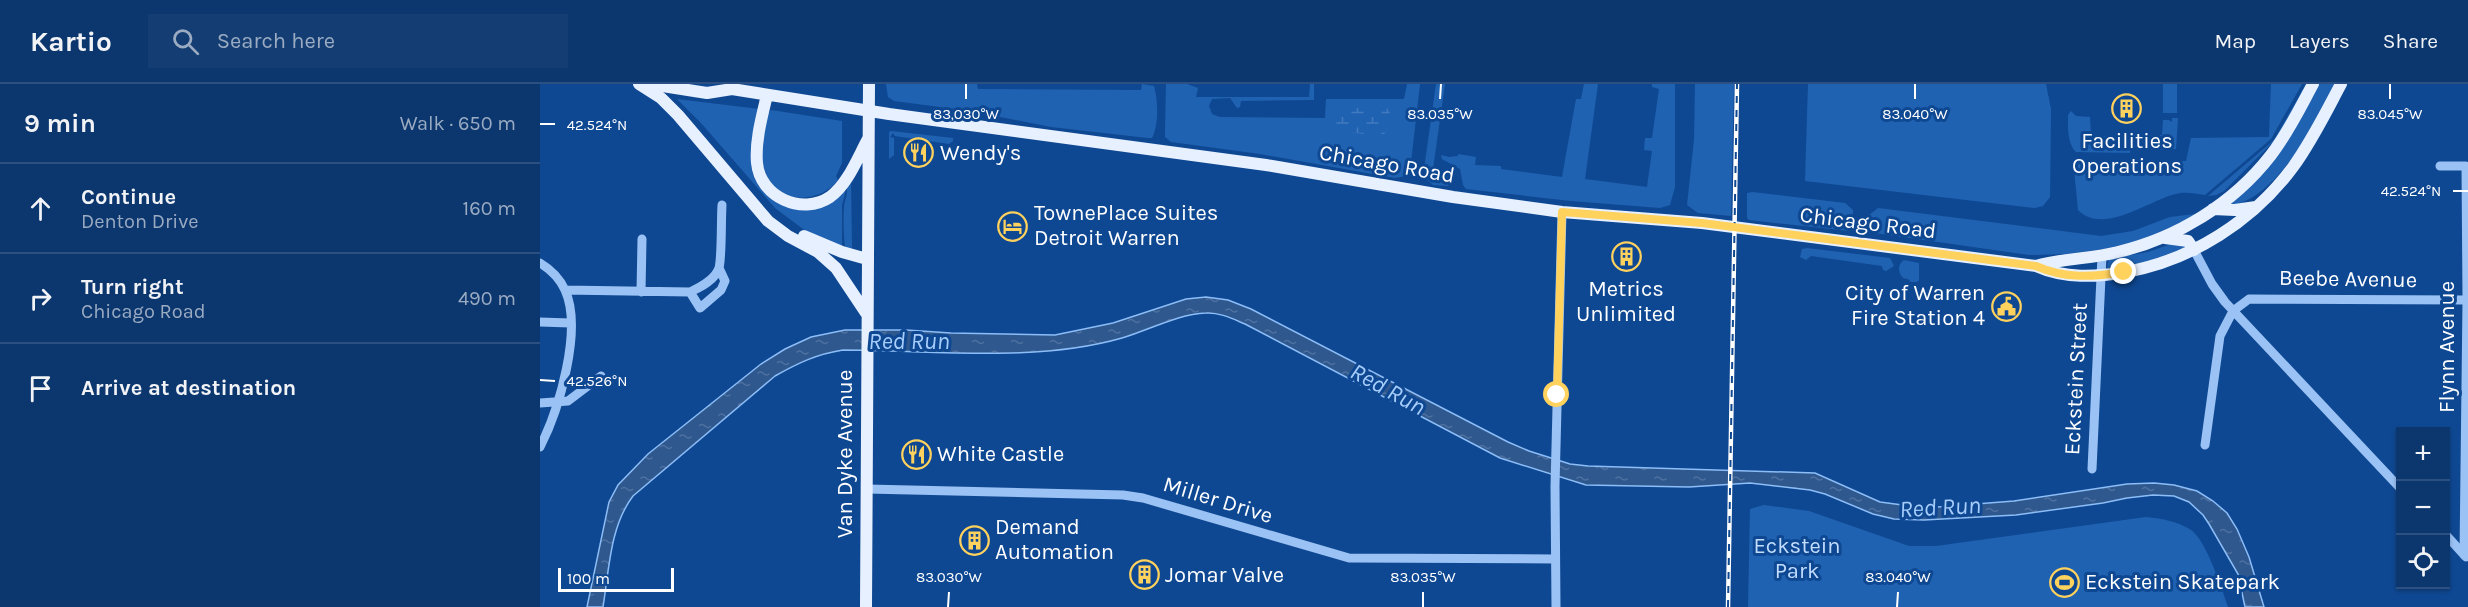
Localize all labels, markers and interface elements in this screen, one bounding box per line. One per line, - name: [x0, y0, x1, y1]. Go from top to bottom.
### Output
- search box: [148, 14, 568, 68]
- text: Kartio: [30, 25, 112, 58]
- icon: search: [169, 25, 202, 58]
- text: Search here: [217, 28, 335, 54]
- text: Map: [2214, 29, 2256, 53]
- text: Layers: [2289, 29, 2350, 53]
- text: Share: [2383, 29, 2438, 53]
- building icon: Facilities Operations: [2111, 93, 2143, 125]
- text: 83.030°W: [933, 105, 1000, 123]
- text: 83.035°W: [1407, 105, 1473, 123]
- text: 83.040°W: [1882, 105, 1948, 123]
- text: 83.045°W: [2357, 105, 2423, 123]
- text: 9 min: [24, 108, 96, 139]
- text: Walk · 650 m: [400, 112, 516, 135]
- text: 42.524°N: [567, 116, 627, 134]
- place label: Facilities Operations: [2072, 128, 2182, 179]
- restaurant icon: Wendy's: [903, 137, 935, 169]
- street label: Chicago Road: [1317, 139, 1457, 189]
- place label: Wendy's: [940, 140, 1021, 166]
- text: 42.524°N: [2381, 182, 2441, 200]
- text: Continue: [81, 184, 176, 210]
- icon: ahead: [24, 192, 57, 225]
- text: 160 m: [463, 197, 516, 220]
- place label: TownePlace Suites Detroit Warren: [1034, 200, 1218, 251]
- street label: Chicago Road: [1798, 202, 1938, 244]
- text: Denton Drive: [81, 210, 199, 233]
- hotel icon: TownePlace Suites Detroit Warren: [997, 210, 1029, 242]
- building icon: Metrics Unlimited: [1610, 241, 1642, 273]
- route end: [2110, 258, 2136, 284]
- street label: Beebe Avenue: [2279, 265, 2417, 293]
- text: Turn right: [81, 274, 184, 300]
- place label: Metrics Unlimited: [1576, 276, 1676, 327]
- place label: City of Warren Fire Station 4: [1845, 280, 1985, 331]
- street label: Flynn Avenue: [2434, 281, 2460, 413]
- icon: right: [24, 282, 57, 315]
- text: 490 m: [458, 287, 516, 310]
- public building icon: City of Warren Fire Station 4: [1990, 290, 2022, 322]
- text: Chicago Road: [81, 300, 206, 323]
- street label: Eckstein Street: [2059, 302, 2093, 456]
- water label: Red Run: [868, 327, 950, 355]
- water label: Red Run: [1345, 357, 1431, 421]
- street label: Van Dyke Avenue: [832, 370, 858, 538]
- icon: arrive: [24, 372, 57, 405]
- text: 42.526°N: [567, 372, 627, 390]
- text: Arrive at destination: [81, 375, 296, 401]
- route start: [1543, 381, 1569, 407]
- map controls: [2396, 427, 2450, 589]
- button: +: [2396, 427, 2450, 481]
- restaurant icon: White Castle: [900, 438, 932, 470]
- place label: White Castle: [937, 441, 1064, 467]
- street label: Miller Drive: [1160, 471, 1276, 529]
- button: −: [2396, 481, 2450, 535]
- water label: Red Run: [1898, 491, 1982, 523]
- place label: Demand Automation: [995, 514, 1114, 565]
- building icon: Demand Automation: [958, 524, 990, 556]
- park label: Eckstein Park: [1753, 533, 1841, 584]
- button: locate: [2396, 535, 2450, 589]
- building icon: Jomar Valve: [1128, 559, 1160, 591]
- place label: Jomar Valve: [1165, 562, 1284, 588]
- scale bar: [558, 565, 674, 592]
- sports icon: Eckstein Skatepark: [2048, 566, 2080, 598]
- text: 83.030°W: [916, 568, 983, 586]
- text: 83.035°W: [1390, 568, 1456, 586]
- text: 83.040°W: [1865, 568, 1931, 586]
- text: 100 m: [567, 569, 610, 588]
- place label: Eckstein Skatepark: [2085, 569, 2280, 595]

